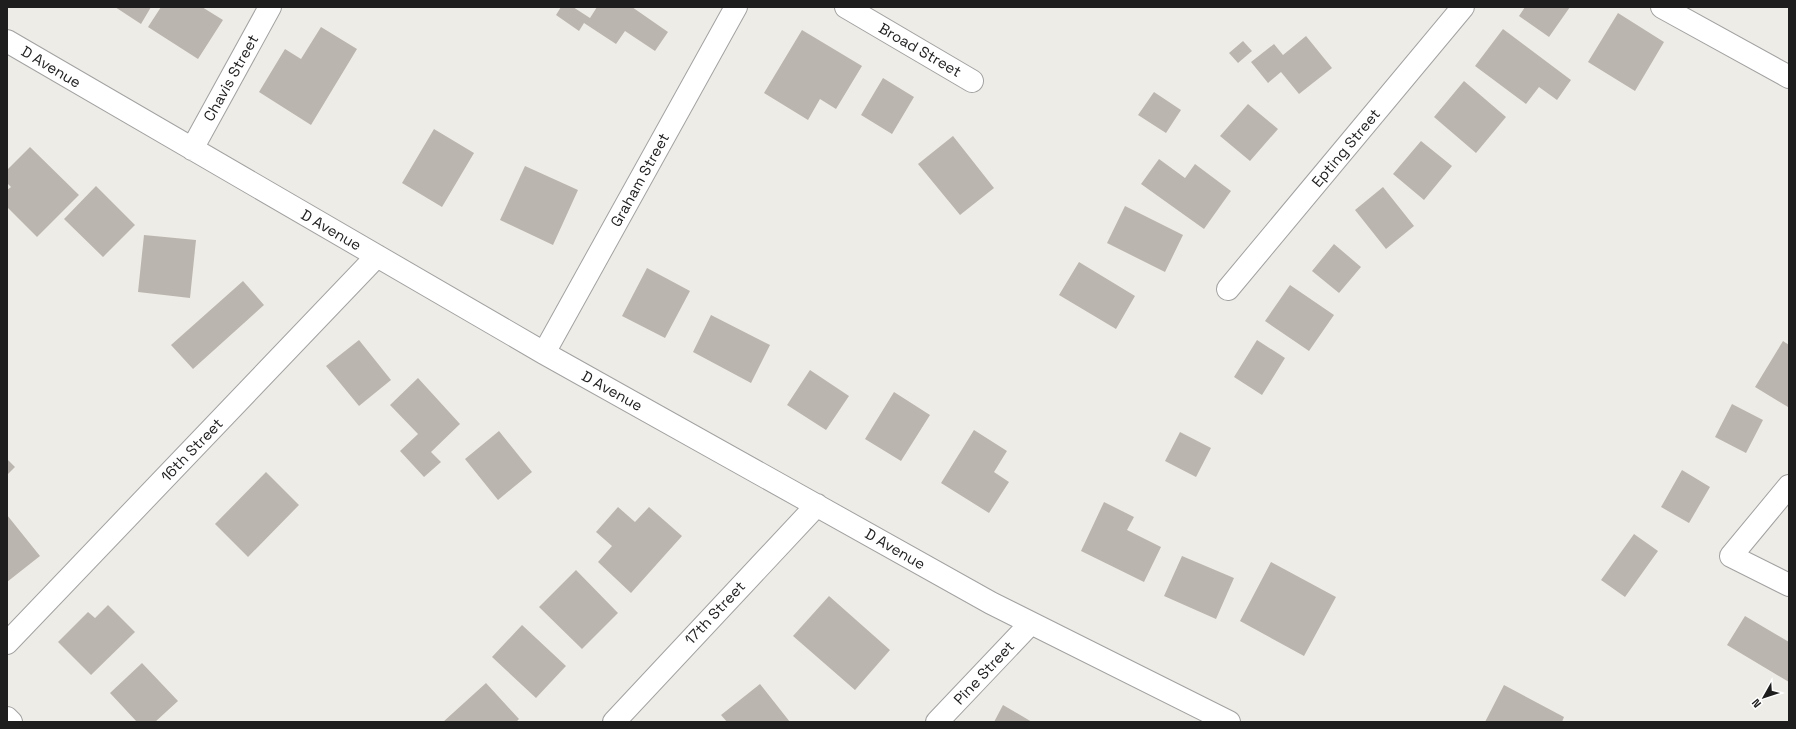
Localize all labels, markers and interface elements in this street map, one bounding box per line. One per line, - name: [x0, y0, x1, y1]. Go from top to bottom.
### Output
- street label: Broad Street: [876, 18, 965, 81]
- street label: Chavis Street: [199, 31, 262, 125]
- street label: D Avenue: [18, 41, 85, 92]
- street label: Epting Street: [1307, 104, 1384, 191]
- street label: Graham Street: [606, 129, 673, 230]
- street label: D Avenue: [298, 205, 365, 254]
- street label: D Avenue: [579, 366, 646, 415]
- street label: 16th Street: [157, 414, 227, 485]
- street label: D Avenue: [862, 524, 929, 573]
- street label: 17th Street: [680, 577, 749, 649]
- street label: Pine Street: [949, 637, 1018, 709]
- north arrow: [1744, 677, 1784, 717]
- text: N: [1748, 696, 1764, 711]

